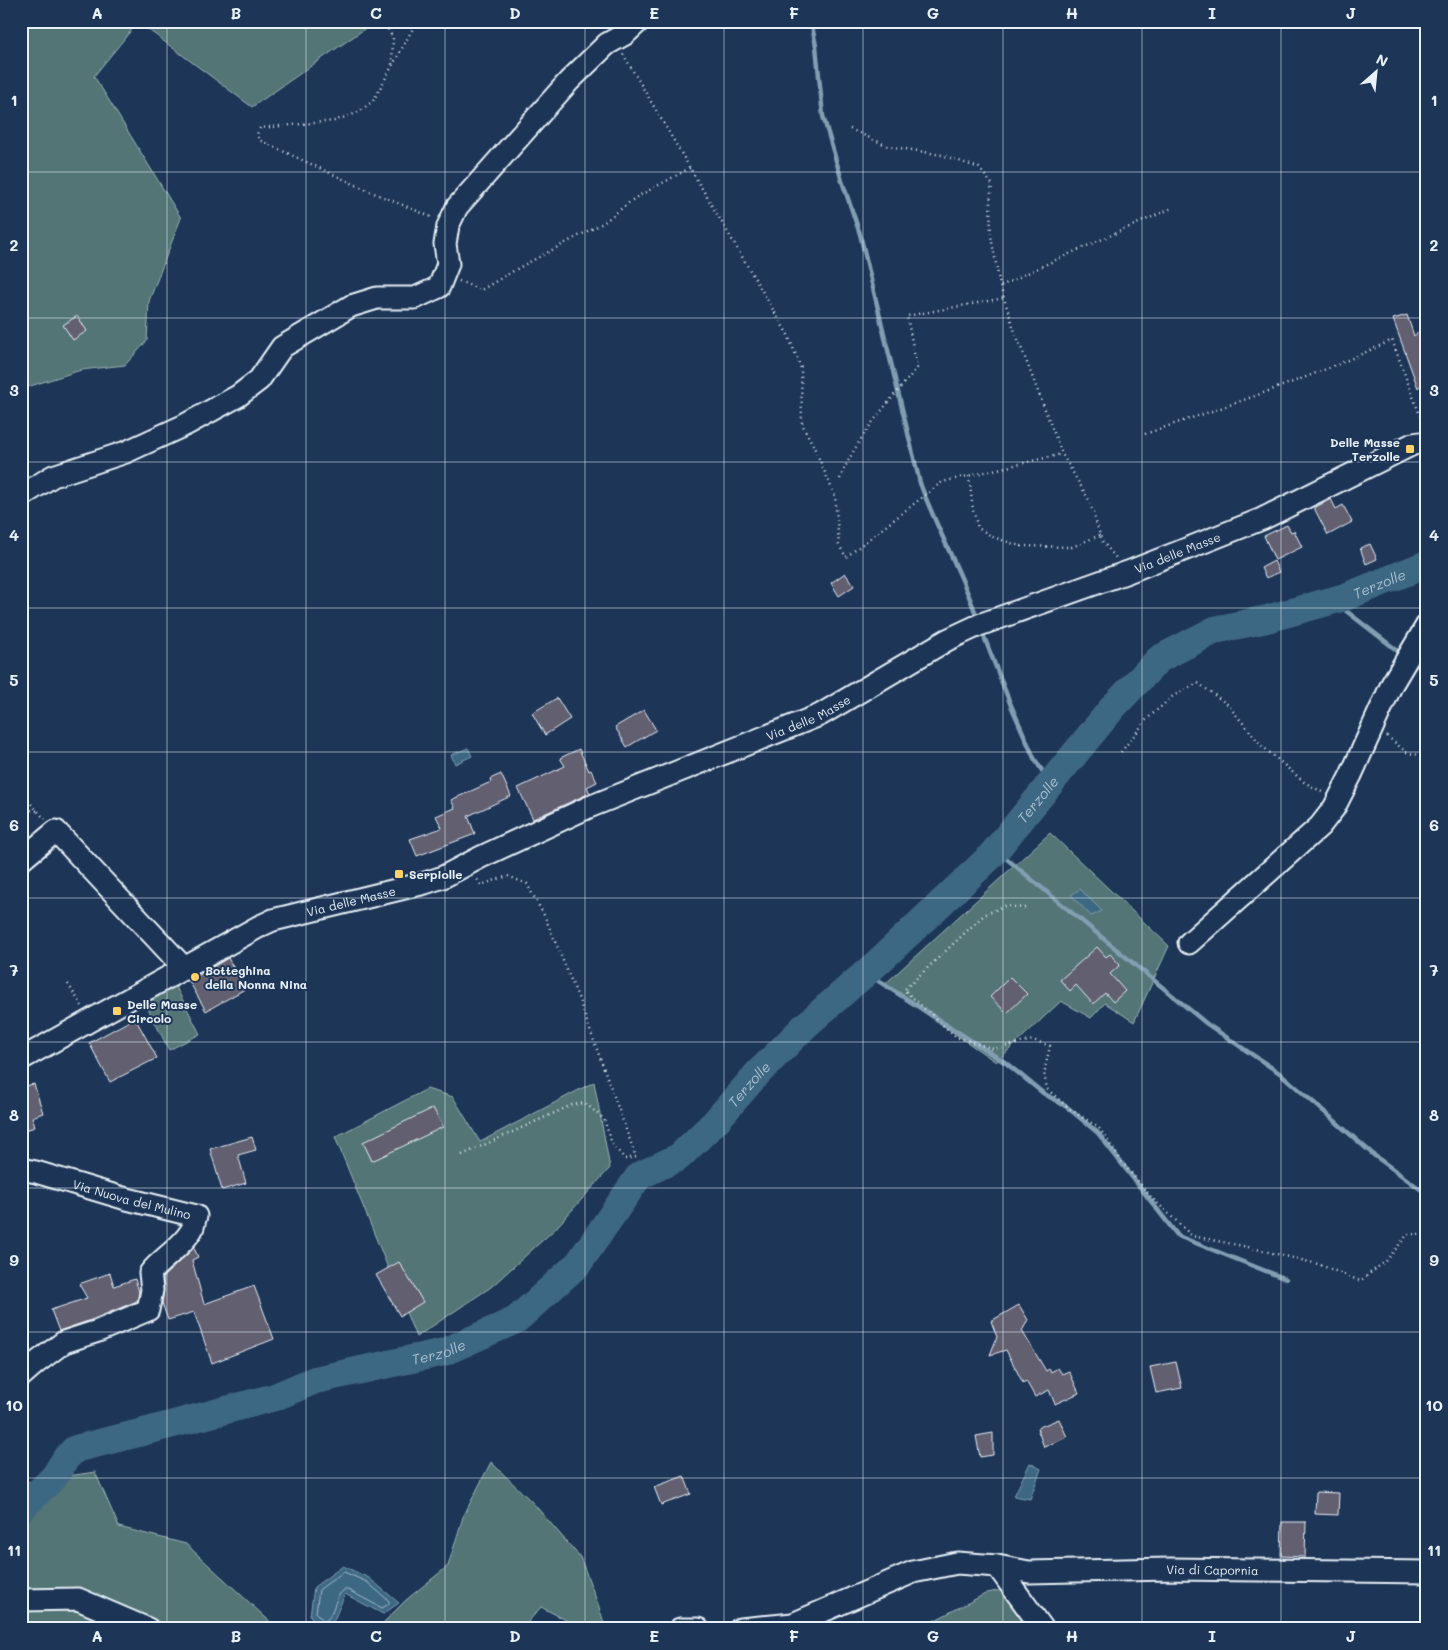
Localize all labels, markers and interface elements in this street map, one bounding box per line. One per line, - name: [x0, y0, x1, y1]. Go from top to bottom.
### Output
- text: A: [91, 2, 103, 23]
- text: B: [231, 2, 241, 23]
- text: C: [370, 2, 382, 23]
- text: D: [509, 2, 521, 23]
- text: E: [649, 2, 659, 23]
- text: F: [789, 2, 799, 23]
- text: G: [927, 2, 939, 23]
- text: H: [1066, 2, 1078, 23]
- text: I: [1208, 2, 1216, 23]
- text: J: [1346, 2, 1356, 23]
- north arrow: [1350, 48, 1400, 98]
- text: N: [1373, 49, 1391, 71]
- text: 1: [10, 89, 18, 110]
- text: 1: [1430, 89, 1438, 110]
- text: 2: [10, 234, 19, 255]
- text: 2: [1430, 234, 1439, 255]
- text: 3: [9, 379, 19, 400]
- text: 3: [1429, 379, 1439, 400]
- place label: Delle Masse Terzolle: [1330, 434, 1400, 464]
- marker: Delle Masse Terzolle: [1404, 443, 1416, 455]
- text: 4: [9, 524, 19, 545]
- text: 4: [1429, 524, 1439, 545]
- street label: Via delle Masse: [1132, 528, 1223, 577]
- water label: Terzolle: [1350, 564, 1408, 602]
- text: 5: [9, 669, 19, 690]
- text: 5: [1429, 669, 1439, 690]
- street label: Via delle Masse: [764, 691, 853, 744]
- water label: Terzolle: [1012, 772, 1062, 827]
- text: 6: [9, 814, 19, 835]
- text: 6: [1429, 814, 1439, 835]
- place label: Serpiolle: [409, 866, 462, 882]
- marker: Serpiolle: [393, 868, 405, 880]
- street label: Via delle Masse: [305, 882, 397, 920]
- text: 7: [10, 959, 19, 980]
- text: 7: [1430, 959, 1439, 980]
- place label: Botteghina della Nonna Nina: [205, 962, 307, 992]
- marker: Botteghina della Nonna Nina: [189, 971, 201, 983]
- place label: Delle Masse Circolo: [127, 996, 197, 1026]
- marker: Delle Masse Circolo: [111, 1005, 123, 1017]
- water label: Terzolle: [723, 1057, 774, 1111]
- text: 8: [9, 1104, 19, 1125]
- text: 8: [1429, 1104, 1439, 1125]
- street label: Via Nuova del Mulino: [71, 1175, 193, 1222]
- text: 9: [9, 1249, 19, 1270]
- text: 9: [1429, 1249, 1439, 1270]
- water label: Terzolle: [410, 1334, 468, 1368]
- text: 10: [5, 1394, 23, 1415]
- text: 10: [1425, 1394, 1443, 1415]
- text: 11: [7, 1539, 21, 1560]
- text: 11: [1427, 1539, 1441, 1560]
- street label: Via di Capornia: [1166, 1561, 1259, 1578]
- text: A: [91, 1625, 103, 1646]
- text: B: [231, 1625, 241, 1646]
- text: C: [370, 1625, 382, 1646]
- text: D: [509, 1625, 521, 1646]
- text: E: [649, 1625, 659, 1646]
- text: F: [789, 1625, 799, 1646]
- text: G: [927, 1625, 939, 1646]
- text: H: [1066, 1625, 1078, 1646]
- text: I: [1208, 1625, 1216, 1646]
- text: J: [1346, 1625, 1356, 1646]

